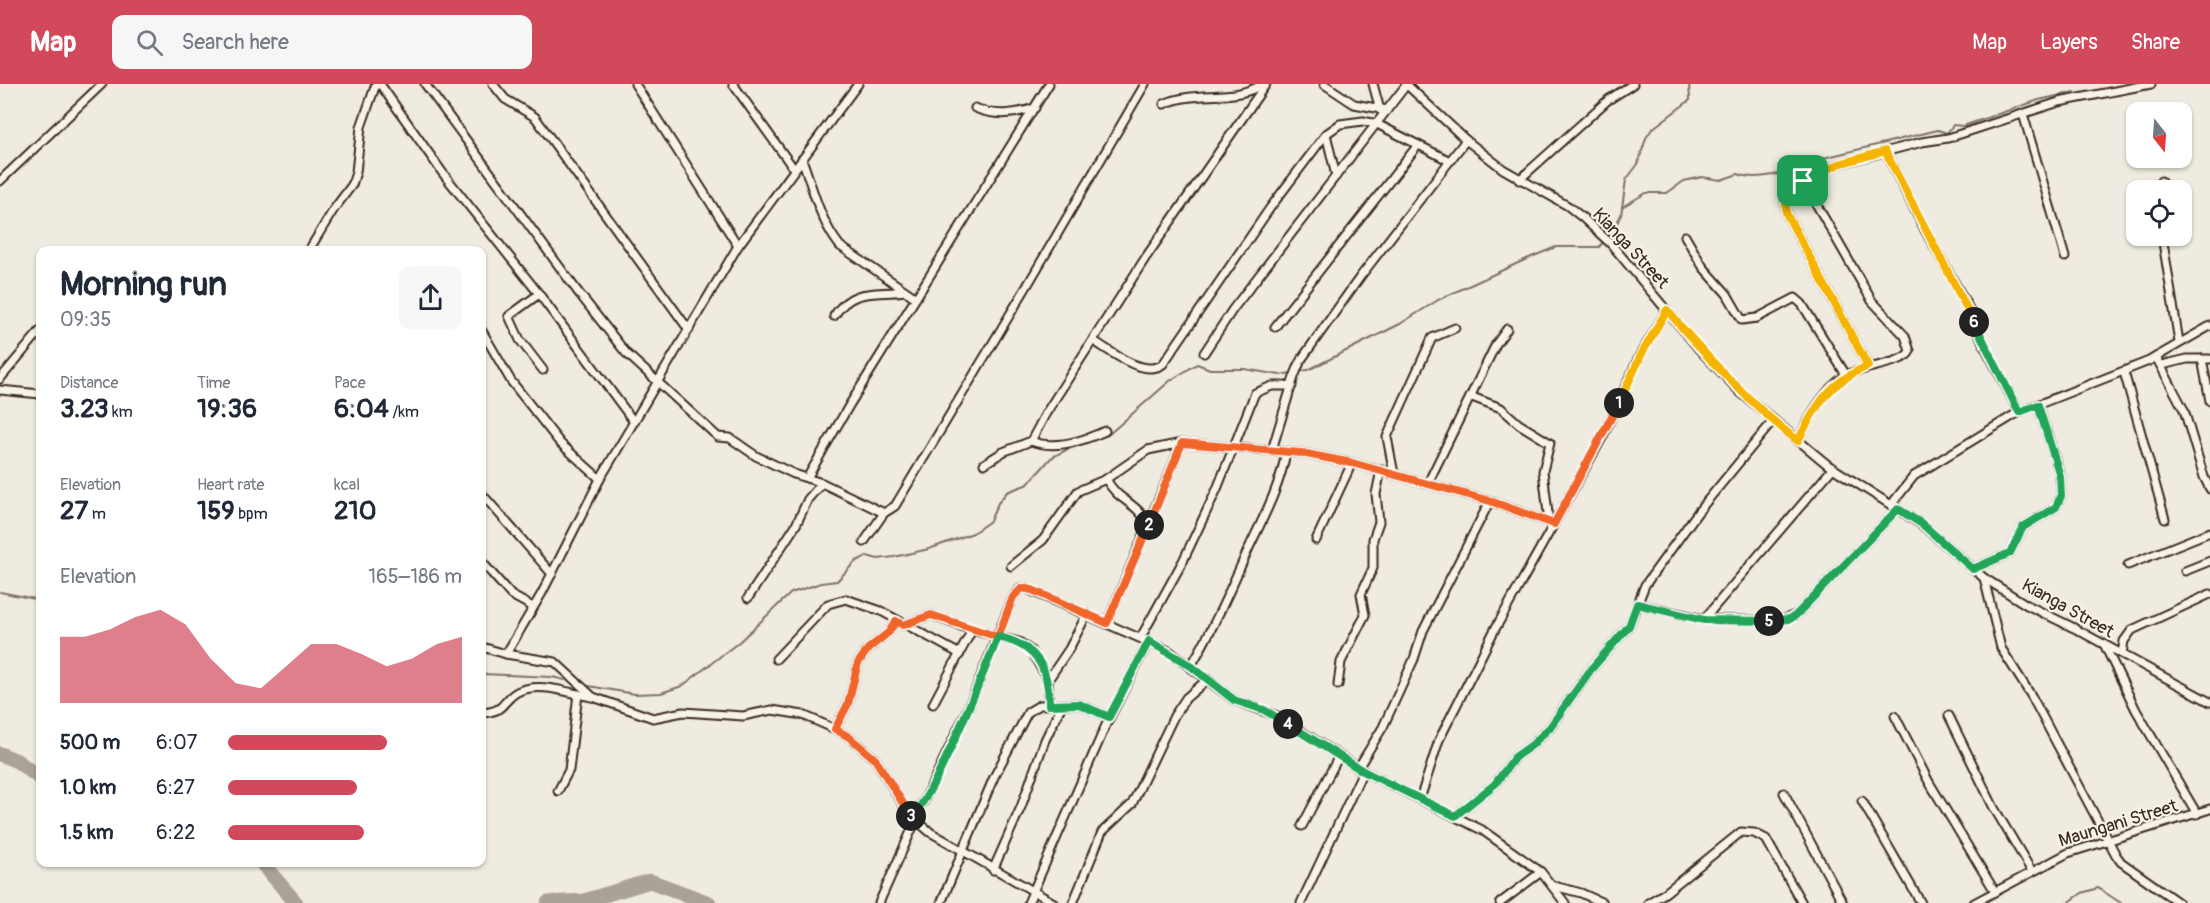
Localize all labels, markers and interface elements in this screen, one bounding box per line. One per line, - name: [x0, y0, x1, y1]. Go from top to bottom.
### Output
- search box: [112, 15, 532, 69]
- text: Map: [30, 25, 76, 60]
- icon: search: [133, 26, 166, 59]
- text: Search here: [181, 28, 289, 56]
- text: Map: [1972, 29, 2007, 56]
- text: Layers: [2040, 29, 2098, 56]
- text: Share: [2131, 29, 2180, 56]
- north arrow: [2126, 102, 2192, 168]
- map controls: [2126, 102, 2192, 246]
- pin: [1777, 155, 1828, 206]
- icon: arrive: [1786, 164, 1819, 197]
- button: locate: [2126, 180, 2192, 246]
- street label: Kianga Street: [1587, 203, 1674, 294]
- text: Morning run: [60, 264, 227, 305]
- button: share: [399, 266, 462, 329]
- text: 09:35: [60, 307, 111, 332]
- pin: 6: [1959, 307, 1989, 337]
- text: 6: [1969, 312, 1979, 332]
- text: Distance: [60, 373, 119, 393]
- text: Time: [197, 373, 230, 393]
- text: Pace: [334, 373, 366, 393]
- pin: 1: [1604, 388, 1634, 418]
- text: 3.23: [60, 393, 108, 425]
- text: 19:36: [197, 393, 257, 425]
- text: 6:04: [334, 393, 389, 425]
- text: 1: [1616, 393, 1622, 413]
- text: km: [108, 402, 133, 422]
- text: /km: [389, 402, 419, 422]
- text: Elevation: [60, 475, 121, 495]
- text: Heart rate: [197, 475, 264, 495]
- text: kcal: [334, 475, 360, 495]
- text: 27: [60, 495, 88, 527]
- text: 159: [197, 495, 235, 527]
- text: 210: [334, 495, 376, 527]
- text: m: [88, 504, 106, 524]
- text: bpm: [235, 504, 268, 524]
- pin: 2: [1134, 510, 1164, 540]
- text: 2: [1145, 515, 1153, 535]
- text: Elevation: [60, 564, 136, 589]
- text: 165–186 m: [368, 564, 462, 589]
- street label: Kianga Street: [2017, 574, 2119, 644]
- pin: 5: [1754, 606, 1784, 636]
- text: 5: [1765, 611, 1773, 631]
- pin: 4: [1273, 709, 1303, 739]
- text: 4: [1283, 714, 1293, 734]
- text: 500 m: [60, 730, 120, 755]
- text: 6:07: [156, 730, 197, 755]
- text: 1.0 km: [60, 775, 116, 800]
- text: 6:27: [156, 775, 195, 800]
- street label: Maungani Street: [2056, 794, 2181, 852]
- pin: 3: [896, 801, 926, 831]
- text: 3: [907, 806, 915, 826]
- text: 1.5 km: [60, 820, 113, 845]
- text: 6:22: [156, 820, 195, 845]

